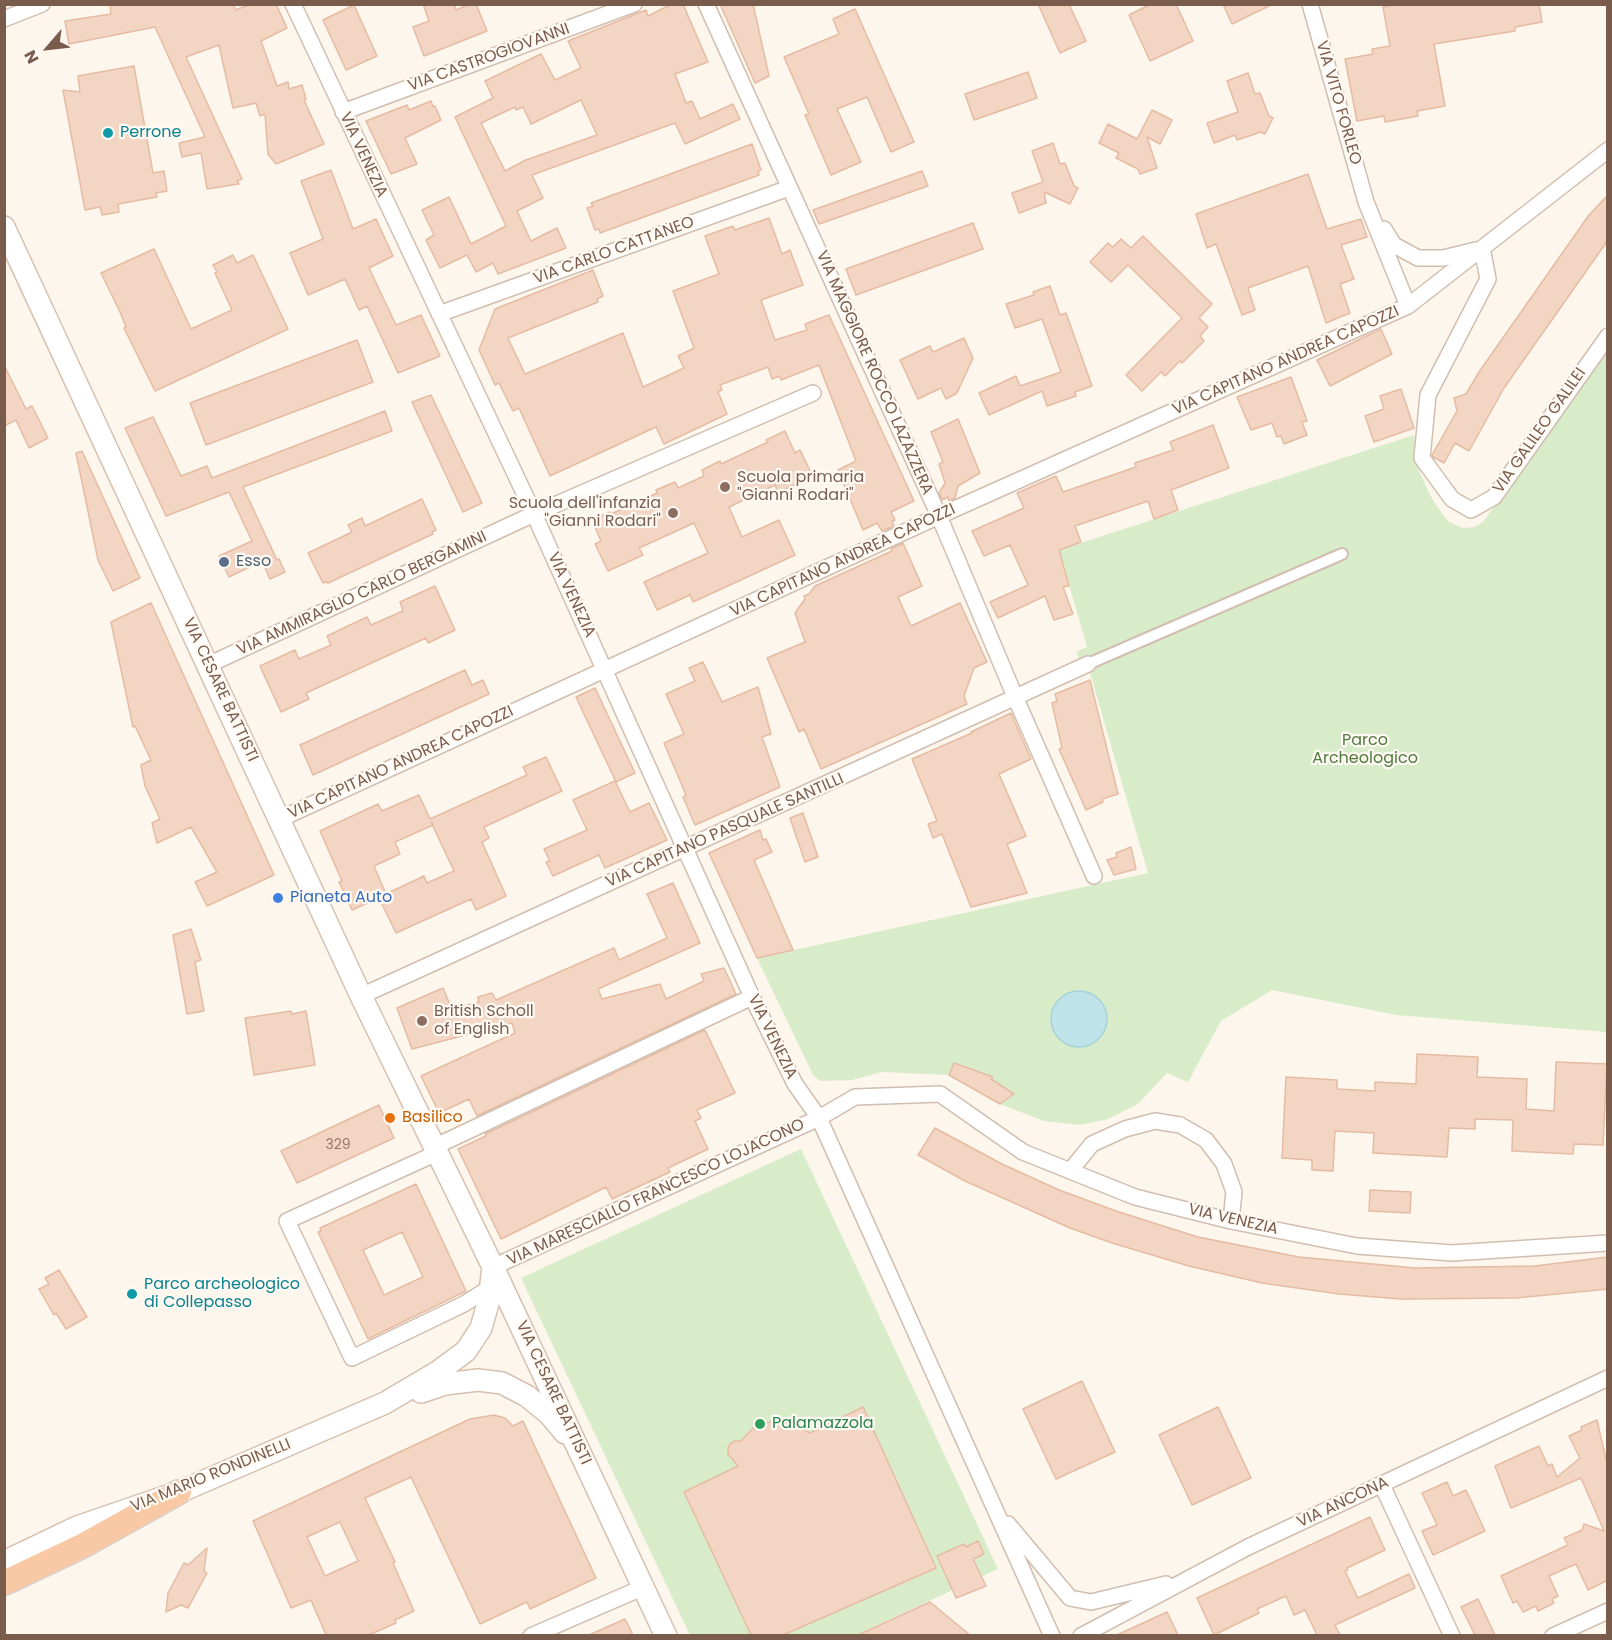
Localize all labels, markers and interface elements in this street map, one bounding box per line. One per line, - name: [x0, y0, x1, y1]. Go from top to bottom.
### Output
- north arrow: [18, 18, 78, 78]
- street label: VIA CASTROGIOVANNI: [406, 20, 572, 96]
- street label: VIA VITO FORLEO: [1311, 39, 1365, 167]
- text: N: [19, 46, 45, 67]
- street label: VIA VENEZIA: [335, 109, 391, 201]
- place label: Perrone: [120, 123, 182, 143]
- marker: Perrone: [101, 126, 115, 140]
- street label: VIA CARLO CATTANEO: [531, 213, 697, 289]
- street label: VIA MAGGIORE ROCCO LAZAZZERA: [811, 248, 937, 498]
- street label: VIA CAPITANO ANDREA CAPOZZI: [1170, 302, 1402, 420]
- street label: VIA GALILEO GALILEI: [1489, 364, 1591, 498]
- place label: Scuola primaria "Gianni Rodari": [737, 468, 864, 506]
- marker: Scuola primaria "Gianni Rodari": [718, 480, 732, 494]
- place label: Scuola dell'infanzia "Gianni Rodari": [509, 494, 661, 532]
- street label: VIA CAPITANO ANDREA CAPOZZI: [727, 500, 959, 622]
- marker: Scuola dell'infanzia "Gianni Rodari": [666, 506, 680, 520]
- street label: VIA AMMIRAGLIO CARLO BERGAMINI: [234, 528, 490, 660]
- street label: VIA VENEZIA: [543, 549, 599, 641]
- place label: Esso: [236, 552, 271, 572]
- marker: Esso: [217, 555, 231, 569]
- street label: VIA CESARE BATTISTI: [178, 615, 262, 765]
- street label: VIA CAPITANO ANDREA CAPOZZI: [285, 702, 517, 824]
- park label: Parco Archeologico: [1312, 731, 1418, 769]
- street label: VIA CAPITANO PASQUALE SANTILLI: [603, 770, 847, 892]
- place label: Pianeta Auto: [290, 888, 392, 908]
- marker: Pianeta Auto: [271, 891, 285, 905]
- street label: VIA VENEZIA: [743, 992, 801, 1082]
- place label: British Scholl of English: [434, 1002, 534, 1040]
- marker: British Scholl of English: [415, 1014, 429, 1028]
- place label: Basilico: [402, 1108, 463, 1128]
- marker: Basilico: [383, 1111, 397, 1125]
- street label: VIA MARESCIALLO FRANCESCO LOJACONO: [504, 1115, 808, 1271]
- house number: 329: [325, 1137, 351, 1153]
- street label: VIA VENEZIA: [1186, 1200, 1280, 1240]
- place label: Parco archeologico di Collepasso: [144, 1275, 300, 1313]
- marker: Parco archeologico di Collepasso: [125, 1287, 139, 1301]
- street label: VIA CESARE BATTISTI: [511, 1318, 595, 1468]
- place label: Palamazzola: [772, 1414, 874, 1434]
- marker: Palamazzola: [753, 1417, 767, 1431]
- street label: VIA MARIO RONDINELLI: [128, 1435, 294, 1517]
- street label: VIA ANCONA: [1294, 1473, 1392, 1533]

